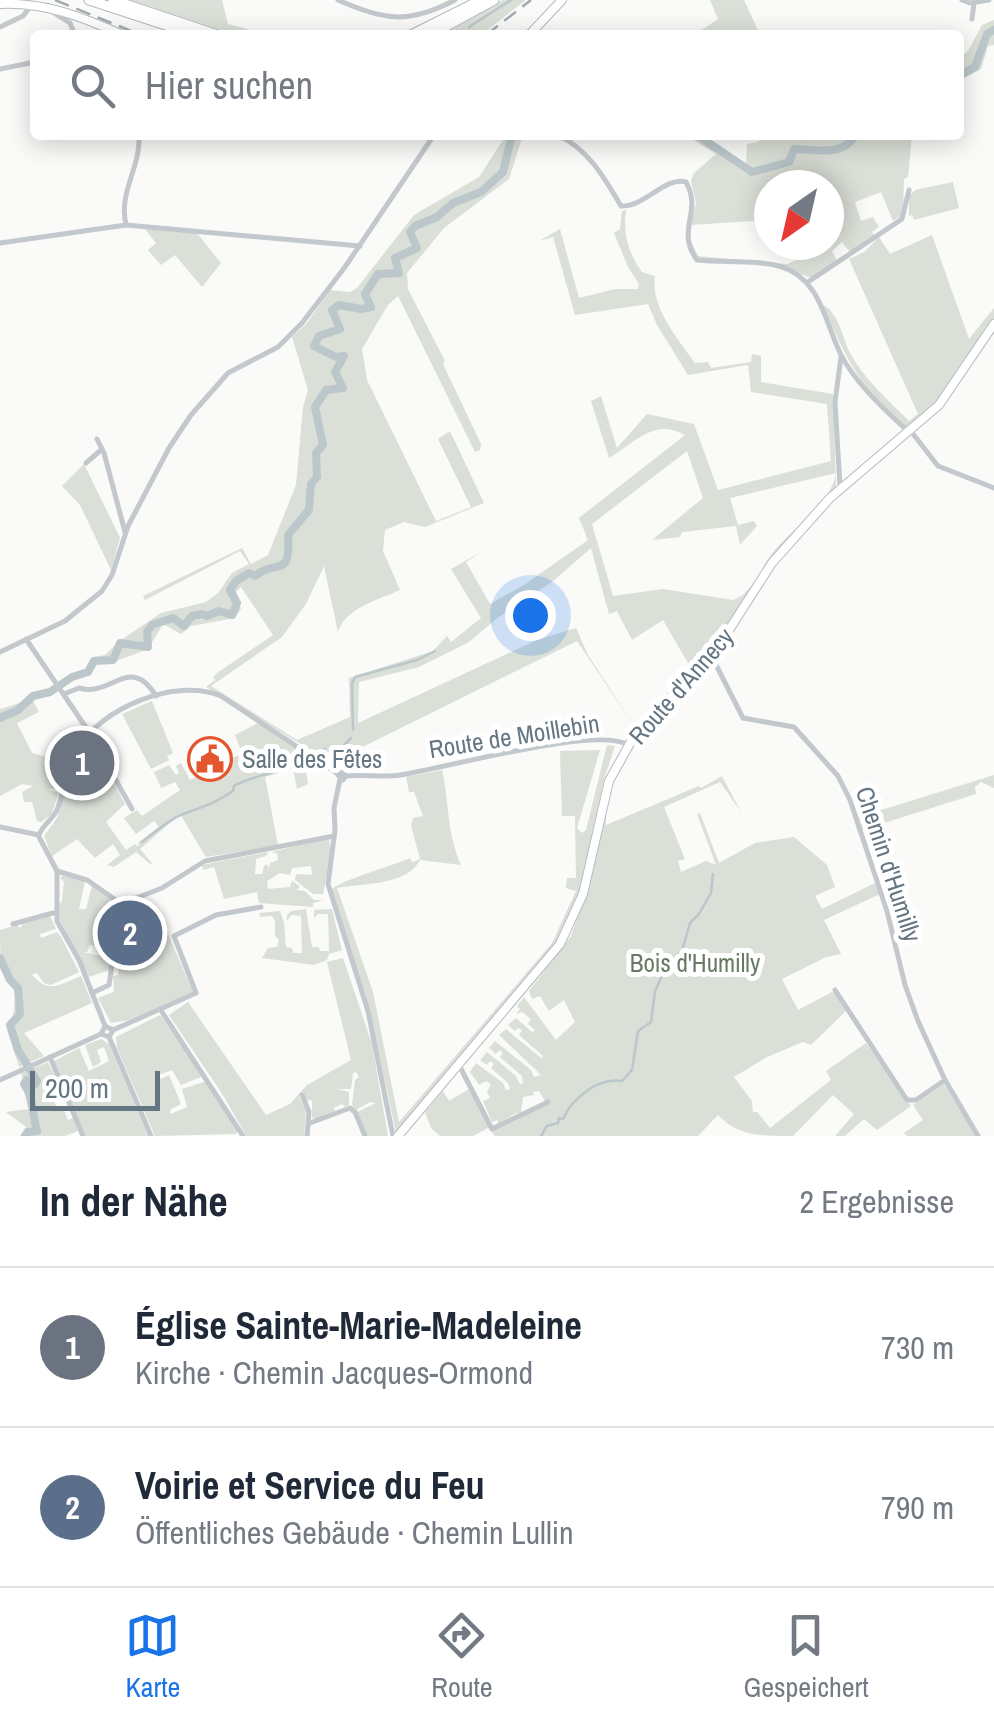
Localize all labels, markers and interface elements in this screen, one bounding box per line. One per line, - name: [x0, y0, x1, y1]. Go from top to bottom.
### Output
- search box: [30, 30, 964, 140]
- icon: search: [65, 58, 120, 113]
- text: Hier suchen: [145, 60, 313, 111]
- north arrow: [754, 170, 844, 260]
- your location: [505, 590, 556, 641]
- street label: Route d'Annecy: [621, 620, 742, 752]
- street label: Route de Moillebin: [426, 706, 602, 766]
- pin: 1: [49, 726, 114, 800]
- public building icon: Salle des Fêtes: [187, 736, 233, 782]
- place label: Salle des Fêtes: [242, 742, 382, 776]
- street label: Chemin d'Humilly: [848, 782, 930, 947]
- pin: 2: [98, 896, 162, 970]
- park label: Bois d'Humilly: [630, 946, 761, 980]
- scale bar: [30, 1066, 160, 1110]
- text: 200 m: [45, 1069, 109, 1107]
- text: In der Nähe: [40, 1173, 228, 1229]
- text: 2 Ergebnisse: [799, 1180, 954, 1223]
- text: Église Sainte-Marie-Madeleine: [135, 1300, 582, 1351]
- text: 1: [65, 1326, 80, 1369]
- text: 730 m: [881, 1326, 954, 1369]
- text: Kirche · Chemin Jacques-Ormond: [135, 1351, 533, 1394]
- text: Voirie et Service du Feu: [135, 1460, 485, 1511]
- text: 2: [65, 1486, 80, 1529]
- text: 790 m: [881, 1486, 954, 1529]
- text: Öffentliches Gebäude · Chemin Lullin: [135, 1511, 574, 1554]
- tab: Karte: [125, 1608, 180, 1706]
- tab: Route: [431, 1608, 493, 1706]
- tab: Gespeichert: [743, 1608, 869, 1706]

